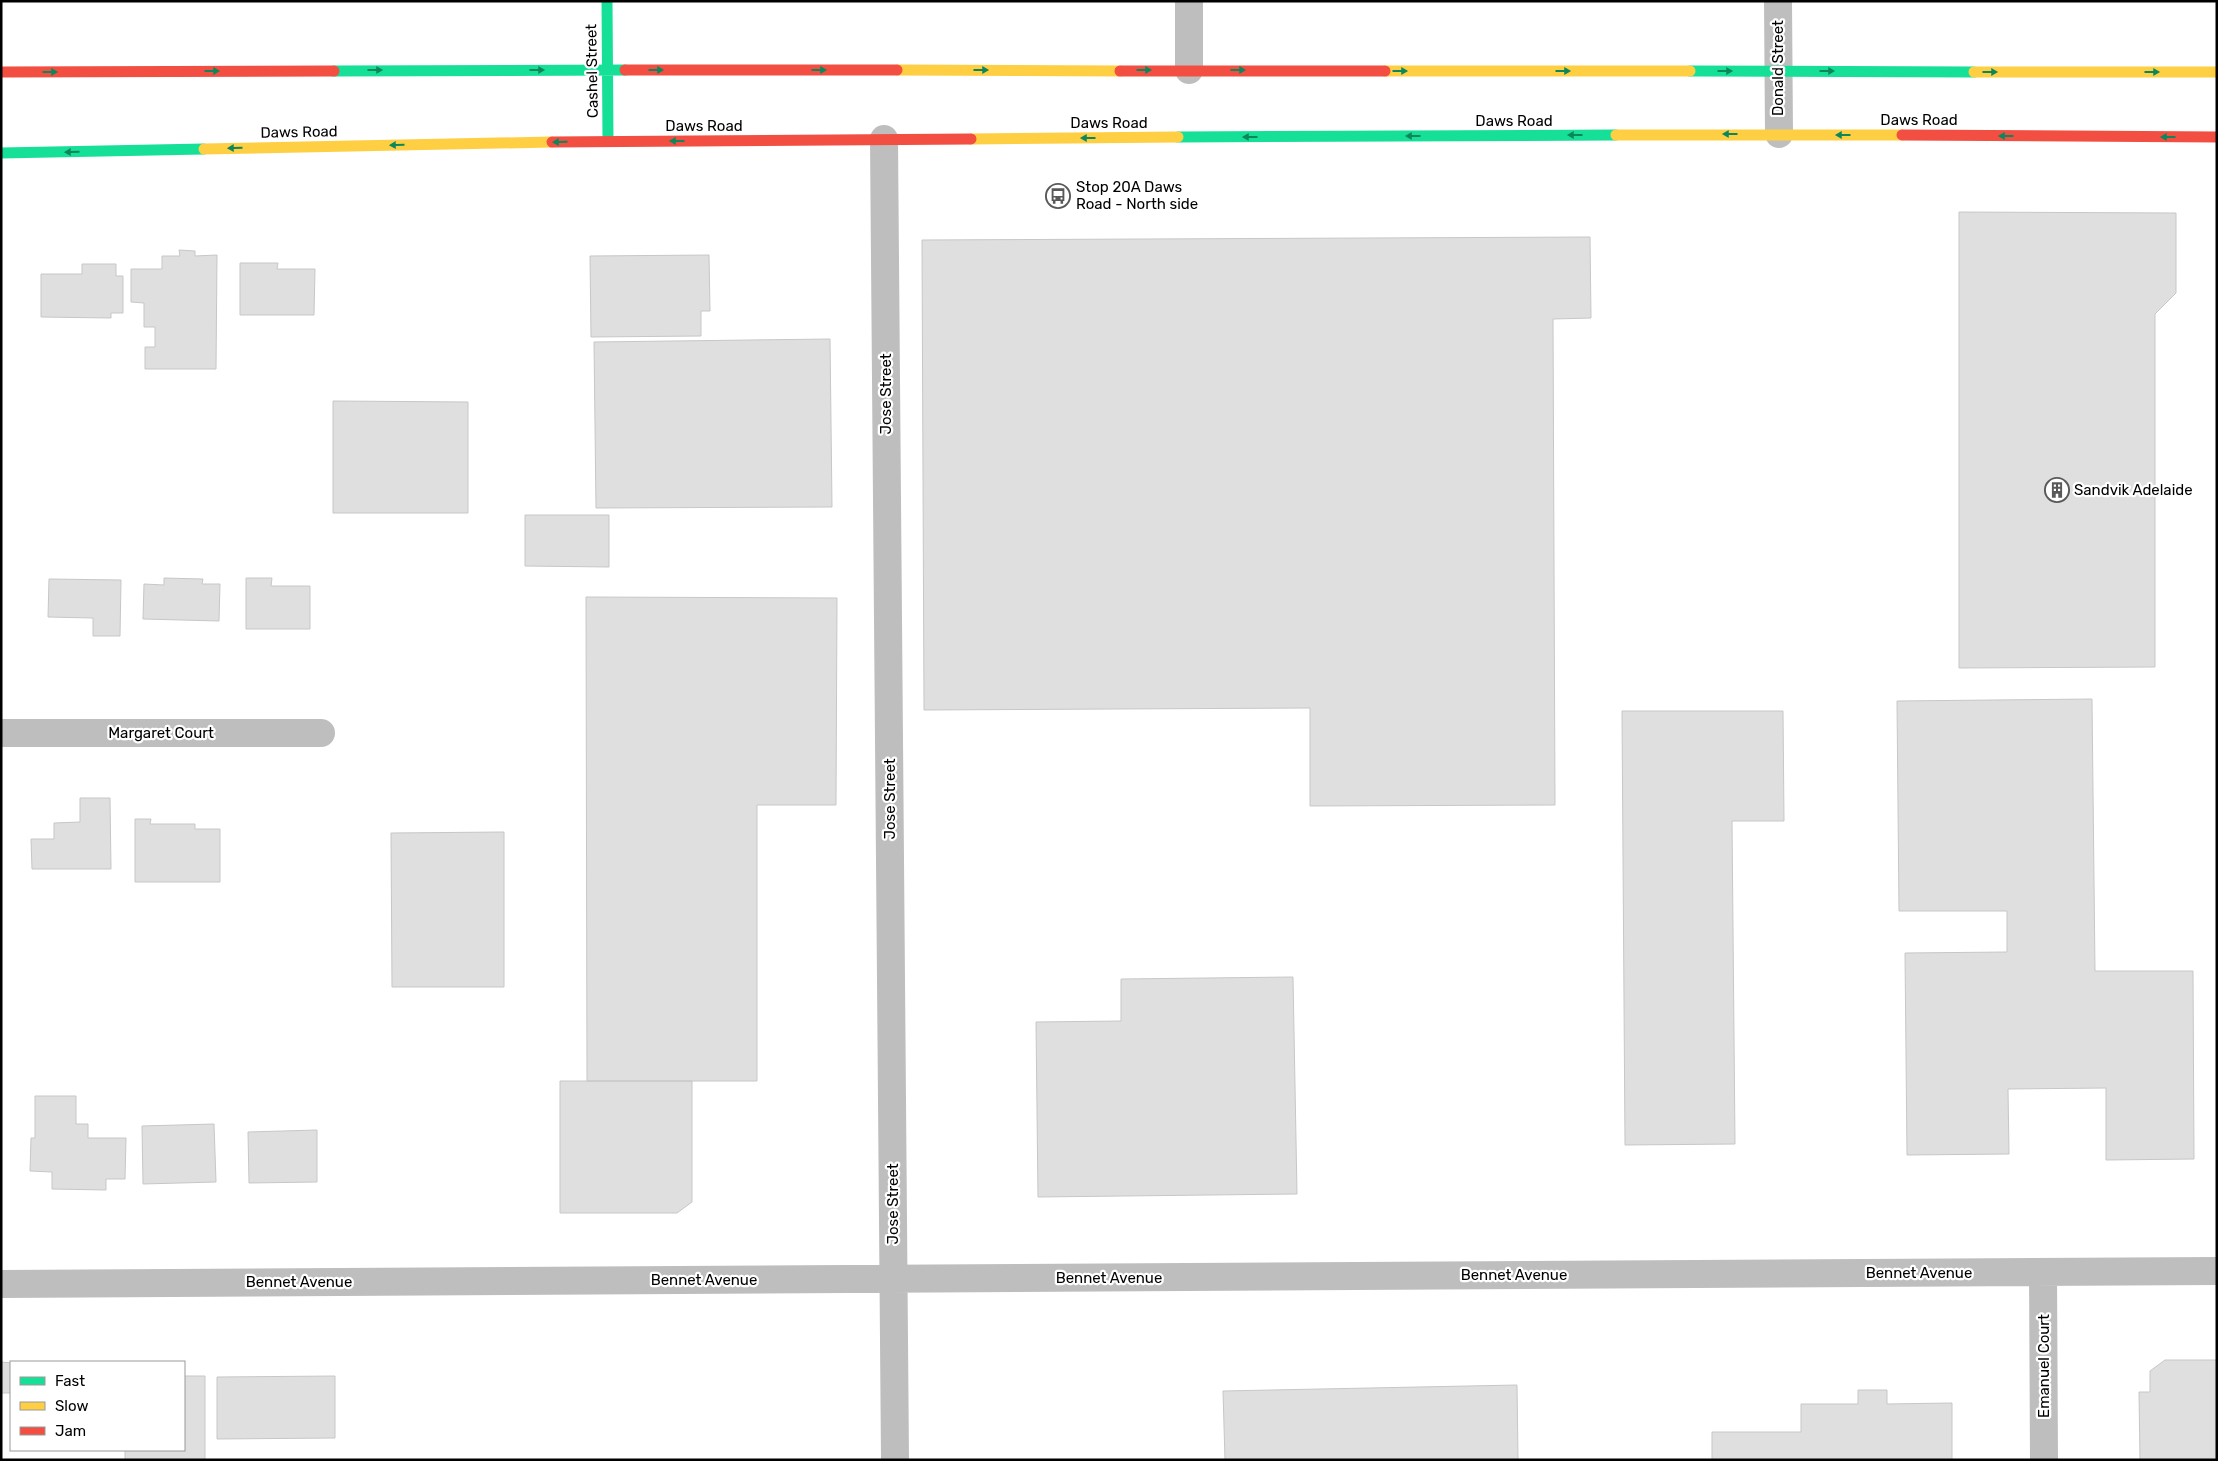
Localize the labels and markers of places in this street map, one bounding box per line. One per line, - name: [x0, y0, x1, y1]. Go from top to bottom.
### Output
- place label: Stop 20A Daws Road - North side: [1076, 178, 1198, 213]
- bus stop icon: Stop 20A Daws Road - North side: [1045, 183, 1071, 209]
- building icon: Sandvik Adelaide: [2044, 477, 2070, 503]
- place label: Sandvik Adelaide: [2074, 481, 2193, 499]

